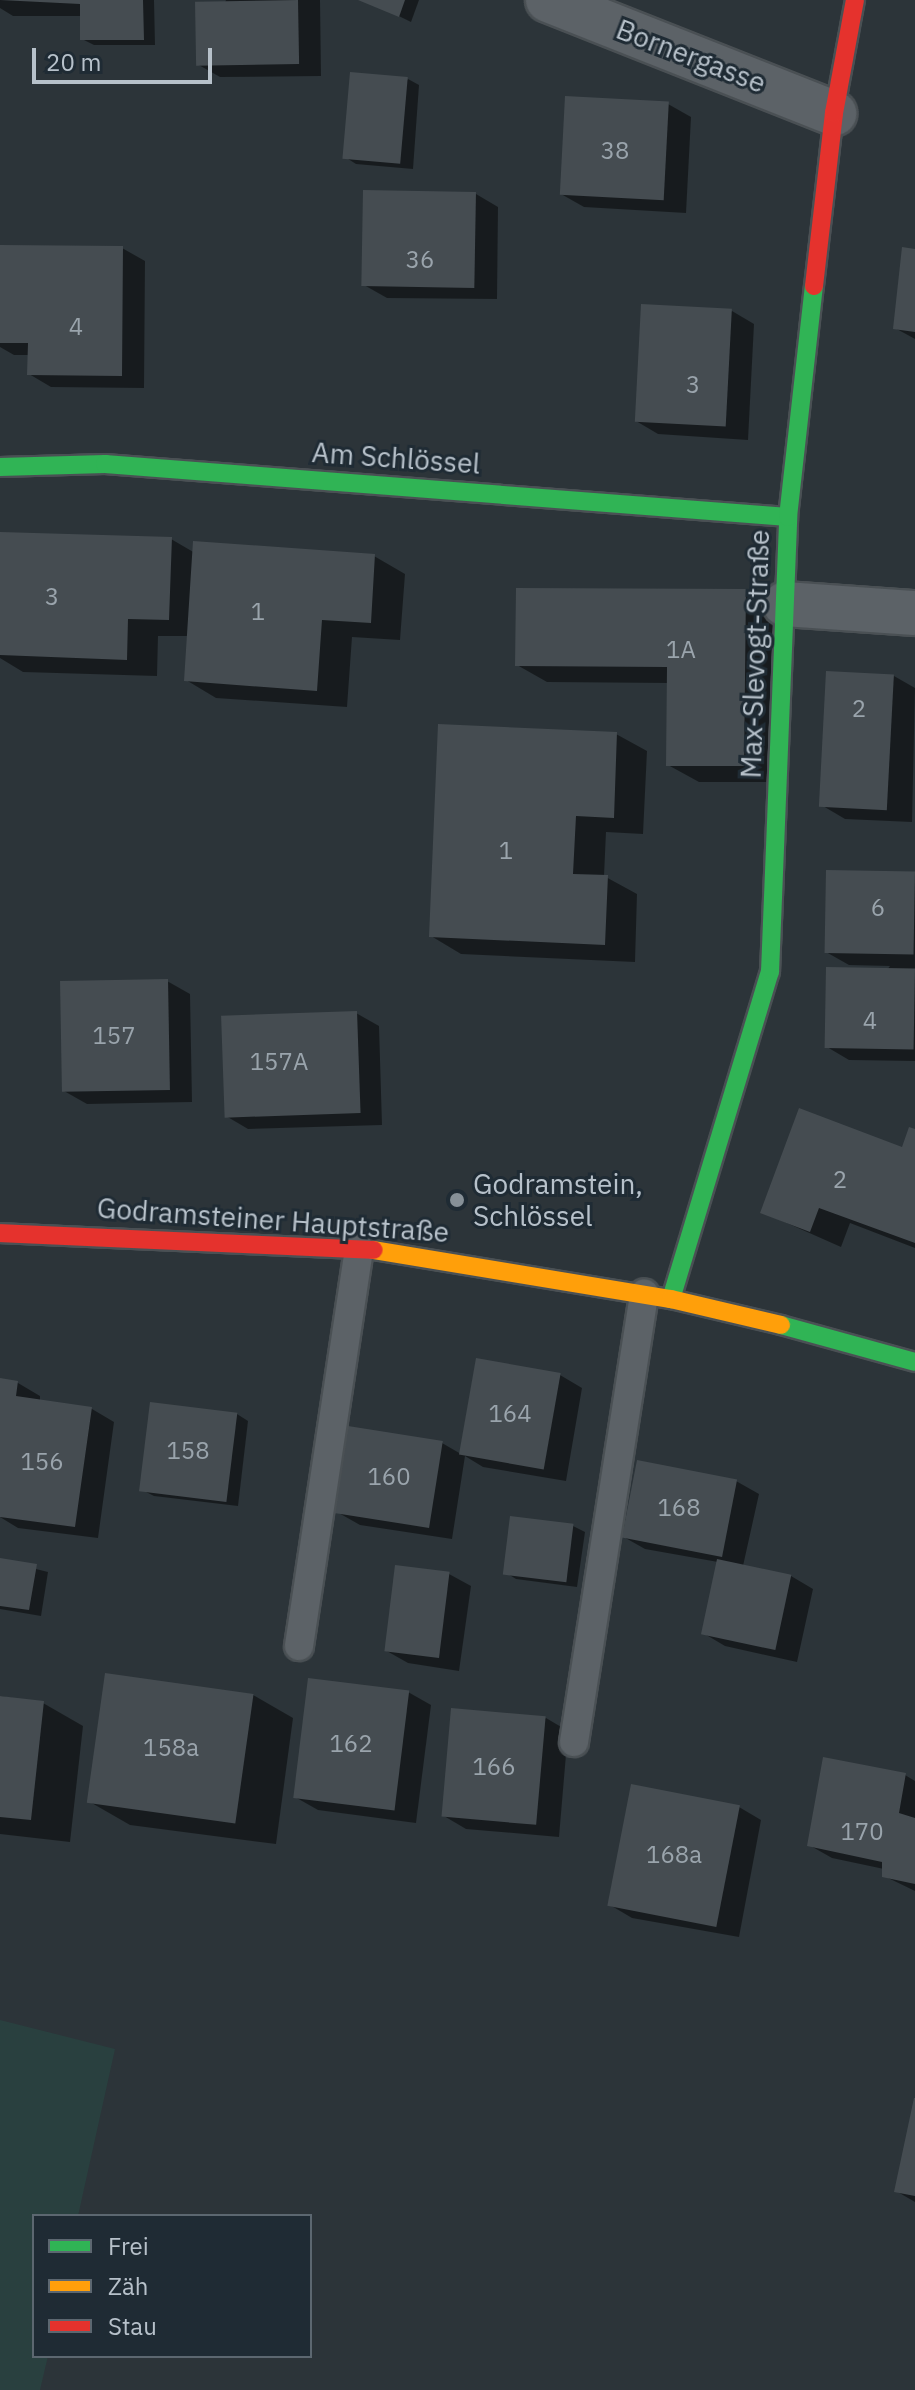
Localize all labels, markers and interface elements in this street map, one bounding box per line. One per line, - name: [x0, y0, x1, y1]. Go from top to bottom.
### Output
- street label: Bornergasse: [612, 12, 770, 100]
- scale bar: [36, 32, 216, 82]
- text: 20 m: [46, 46, 101, 78]
- house number: 38: [601, 137, 629, 165]
- house number: 36: [406, 246, 434, 274]
- house number: 4: [69, 313, 83, 341]
- house number: 3: [686, 371, 700, 399]
- street label: Am Schlössel: [311, 435, 481, 481]
- street label: Max-Slevogt-Straße: [734, 529, 776, 779]
- house number: 3: [45, 583, 59, 611]
- house number: 1: [251, 598, 265, 626]
- house number: 1A: [666, 636, 696, 664]
- house number: 2: [852, 695, 866, 723]
- house number: 1: [499, 837, 513, 865]
- house number: 6: [871, 894, 885, 922]
- house number: 4: [863, 1007, 877, 1035]
- house number: 157: [92, 1022, 136, 1050]
- house number: 157A: [250, 1048, 308, 1076]
- house number: 2: [833, 1166, 847, 1194]
- place label: Godramstein, Schlössel: [473, 1167, 643, 1233]
- street label: Godramsteiner Hauptstraße: [96, 1191, 450, 1249]
- marker: Godramstein, Schlössel: [448, 1191, 466, 1209]
- house number: 164: [488, 1400, 532, 1428]
- house number: 158: [166, 1437, 210, 1465]
- house number: 156: [20, 1448, 64, 1476]
- house number: 160: [367, 1463, 411, 1491]
- house number: 168: [657, 1494, 701, 1522]
- house number: 162: [329, 1730, 373, 1758]
- house number: 158a: [143, 1734, 199, 1762]
- house number: 166: [472, 1753, 516, 1781]
- house number: 170: [840, 1818, 884, 1846]
- house number: 168a: [646, 1841, 702, 1869]
- legend: [32, 2214, 312, 2358]
- text: Frei: [108, 2230, 149, 2262]
- text: Zäh: [108, 2270, 148, 2302]
- text: Stau: [108, 2310, 157, 2342]

